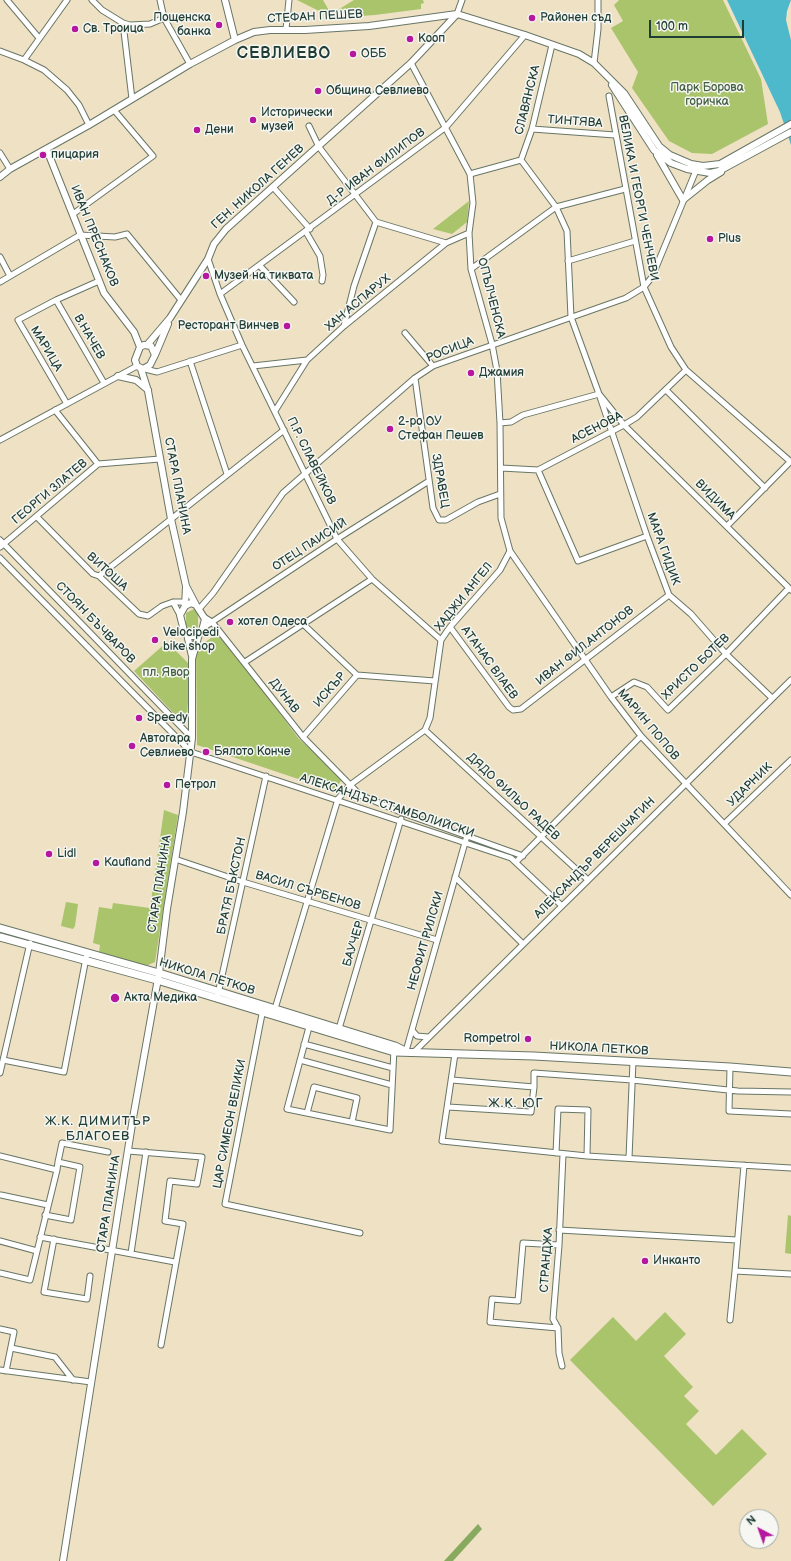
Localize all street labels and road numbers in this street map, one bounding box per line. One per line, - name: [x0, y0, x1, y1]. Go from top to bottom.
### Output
- street label: СТЕФАН ПЕШЕВ: [267, 7, 363, 27]
- street label: СЛАВЯНСКА: [512, 64, 544, 136]
- street label: ТИНТЯВА: [547, 113, 603, 131]
- street label: ВЕЛИКА И ГЕОРГИ ЧЕНЧЕВИ: [615, 114, 661, 282]
- street label: Д-Р ИВАН ФИЛИПОВ: [324, 125, 428, 209]
- street label: ГЕН. НИКОЛА ГЕНЕВ: [209, 142, 307, 232]
- street label: ИВАН ПРЕСНАКОВ: [67, 183, 121, 289]
- street label: ОПЪЛЧЕНСКА: [474, 256, 508, 340]
- street label: ХАН АСПАРУХ: [322, 271, 394, 335]
- street label: В.НАЧЕВ: [70, 312, 108, 362]
- street label: МАРИЦА: [27, 324, 65, 374]
- street label: РОСИЦА: [424, 334, 476, 366]
- street label: АСЕНОВА: [569, 409, 625, 447]
- street label: П.Р. СЛАВЕЙКОВ: [284, 415, 338, 507]
- street label: СТАРА ПЛАНИНА: [161, 436, 193, 536]
- street label: ЗДРАВЕЦ: [428, 453, 452, 509]
- street label: ГЕОРГИ ЗЛАТЕВ: [9, 456, 91, 528]
- street label: ВИДИМА: [692, 477, 738, 523]
- street label: МАРА ГИДИК: [643, 511, 683, 587]
- street label: ОТЕЦ ПАИСИЙ: [270, 516, 350, 574]
- street label: ВИТОША: [83, 550, 131, 594]
- street label: ХАДЖИ АНГЕЛ: [432, 560, 496, 634]
- street label: СТОЯН БЪЧВАРОВ: [52, 579, 138, 667]
- street label: ИВАН ФИЛ.АНТОНОВ: [533, 603, 637, 689]
- street label: АТАНАС ВЛАЕВ: [458, 624, 520, 702]
- street label: ХРИСТО БОТЕВ: [659, 631, 733, 703]
- street label: ИСКЪР: [311, 669, 349, 711]
- street label: ДУНАВ: [266, 676, 302, 716]
- street label: МАРИН ПОПОВ: [614, 686, 682, 764]
- street label: ДЯДО ФИЛЬО РАДЕВ: [464, 750, 562, 844]
- street label: УДАРНИК: [725, 760, 775, 810]
- street label: АЛЕКСАНДЪР СТАМБОЛИЙСКИ: [298, 771, 476, 841]
- street label: АЛЕКСАНДЪР ВЕРЕШЧАГИН: [531, 794, 659, 922]
- street label: СТАРА ПЛАНИНА: [145, 834, 175, 934]
- street label: БРАТЯ БЪКСТОН: [215, 836, 249, 936]
- street label: ВАСИЛ СЪРБЕНОВ: [254, 868, 362, 914]
- street label: НЕОФИТ РИЛСКИ: [405, 890, 447, 992]
- street label: БАУЧЕР: [340, 920, 368, 968]
- street label: НИКОЛА ПЕТКОВ: [157, 956, 257, 998]
- street label: НИКОЛА ПЕТКОВ: [549, 1039, 649, 1059]
- street label: ЦАР СИМЕОН ВЕЛИКИ: [210, 1058, 250, 1190]
- street label: СТАРА ПЛАНИНА: [94, 1154, 124, 1254]
- street label: СТРАНДЖА: [538, 1227, 556, 1293]

